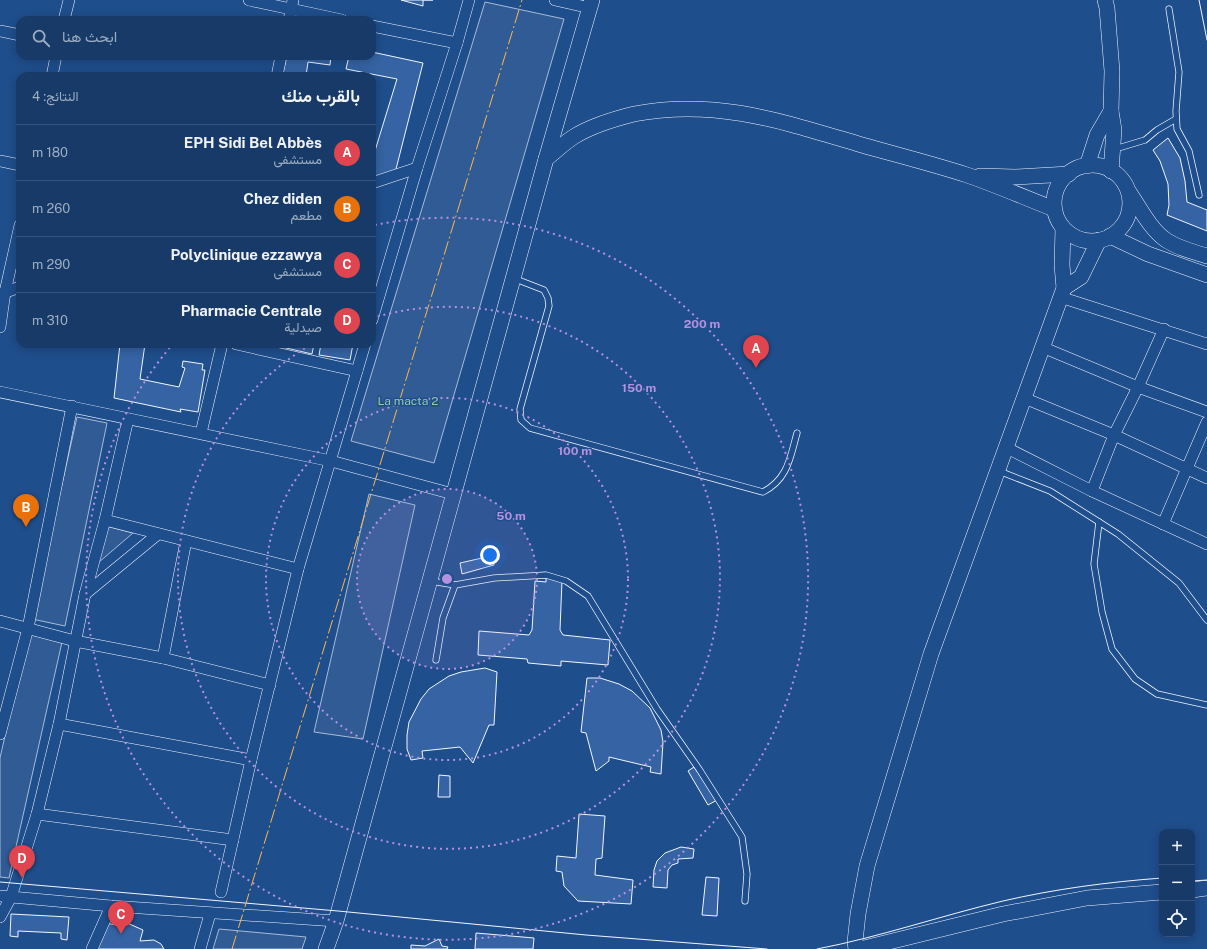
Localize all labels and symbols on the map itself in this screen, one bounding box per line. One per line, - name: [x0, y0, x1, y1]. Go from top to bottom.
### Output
- text: 200 m: [684, 317, 720, 331]
- pin: A: [743, 335, 769, 368]
- text: 150 m: [622, 381, 656, 395]
- park label: La macta 2: [378, 394, 438, 408]
- text: 100 m: [558, 444, 592, 458]
- pin: B: [13, 494, 39, 527]
- text: 50 m: [496, 509, 526, 523]
- your location: [480, 545, 500, 565]
- centre of rings: [440, 572, 454, 586]
- pin: D: [9, 845, 35, 878]
- pin: C: [108, 901, 134, 934]

